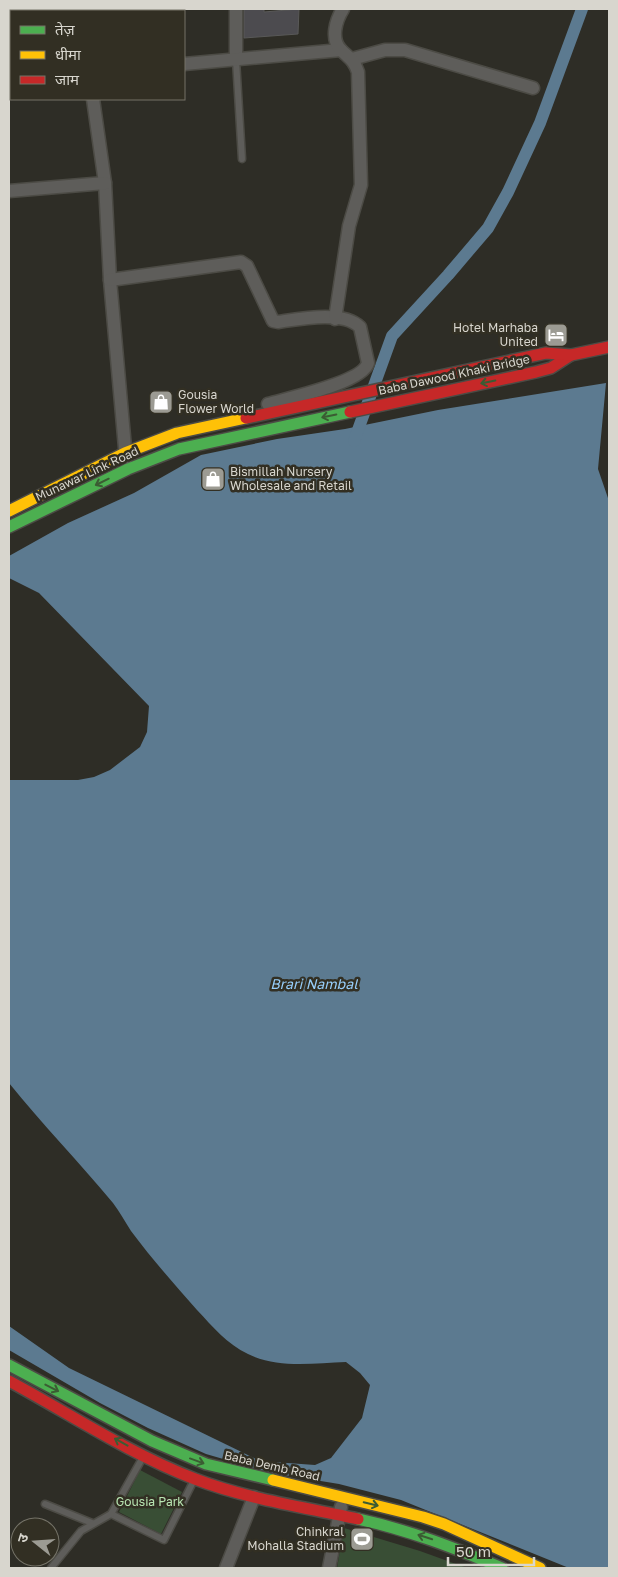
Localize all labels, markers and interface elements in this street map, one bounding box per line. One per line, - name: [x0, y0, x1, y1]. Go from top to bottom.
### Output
- legend: [10, 10, 185, 100]
- text: तेज़: [55, 20, 76, 38]
- text: धीमा: [55, 45, 82, 63]
- text: जाम: [55, 70, 80, 88]
- place label: Hotel Marhaba United: [453, 320, 538, 349]
- hotel icon: Hotel Marhaba United: [543, 322, 569, 348]
- street label: Baba Dawood Khaki Bridge: [377, 351, 531, 398]
- one-way arrow: [481, 378, 497, 387]
- place label: Gousia Flower World: [178, 387, 254, 416]
- shop icon: Gousia Flower World: [148, 389, 174, 415]
- one-way arrow: [322, 412, 338, 421]
- street label: Munawar Link Road: [33, 443, 141, 504]
- place label: Bismillah Nursery Wholesale and Retail: [230, 464, 352, 493]
- shop icon: Bismillah Nursery Wholesale and Retail: [200, 466, 226, 492]
- one-way arrow: [95, 478, 110, 487]
- water label: Brari Nambal: [270, 975, 358, 992]
- one-way arrow: [44, 1384, 59, 1393]
- one-way arrow: [114, 1437, 129, 1447]
- street label: Baba Demb Road: [223, 1447, 321, 1484]
- one-way arrow: [188, 1457, 204, 1466]
- park label: Gousia Park: [116, 1494, 184, 1509]
- one-way arrow: [363, 1500, 379, 1509]
- north arrow: [10, 1517, 60, 1567]
- place label: Chinkral Mohalla Stadium: [247, 1524, 344, 1553]
- sports icon: Chinkral Mohalla Stadium: [349, 1526, 375, 1552]
- text: उ: [13, 1531, 32, 1544]
- one-way arrow: [417, 1532, 433, 1541]
- scale bar: [448, 1534, 534, 1566]
- text: 50 m: [456, 1542, 491, 1560]

